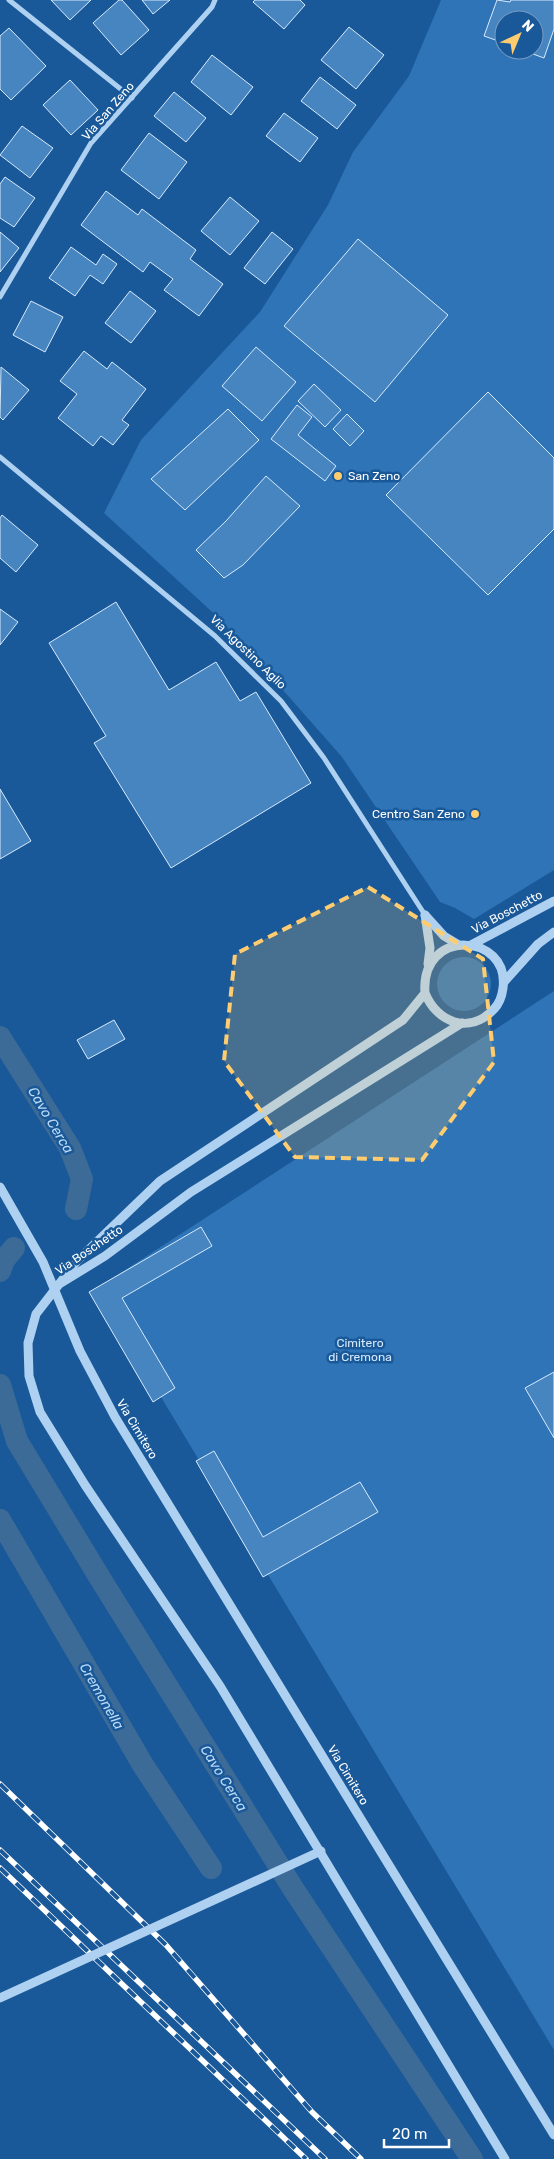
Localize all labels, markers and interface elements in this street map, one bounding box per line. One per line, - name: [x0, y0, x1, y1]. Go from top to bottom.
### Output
- north arrow: [494, 10, 544, 60]
- text: N: [518, 16, 537, 36]
- street label: Via San Zeno: [79, 79, 137, 143]
- place label: San Zeno: [348, 469, 400, 483]
- marker: San Zeno: [332, 470, 344, 482]
- street label: Via Agostino Aglio: [207, 612, 289, 692]
- place label: Centro San Zeno: [372, 807, 465, 821]
- marker: Centro San Zeno: [469, 808, 481, 820]
- street label: Via Boschetto: [469, 887, 545, 937]
- water label: Cavo Cerca: [24, 1084, 77, 1157]
- street label: Via Boschetto: [53, 1222, 125, 1278]
- park label: Cimitero di Cremona: [328, 1336, 392, 1364]
- street label: Via Cimitero: [114, 1396, 160, 1462]
- water label: Cremonella: [76, 1660, 127, 1733]
- water label: Cavo Cerca: [197, 1742, 251, 1814]
- street label: Via Cimitero: [325, 1742, 371, 1808]
- scale bar: [384, 2116, 449, 2148]
- text: 20 m: [392, 2125, 427, 2143]

